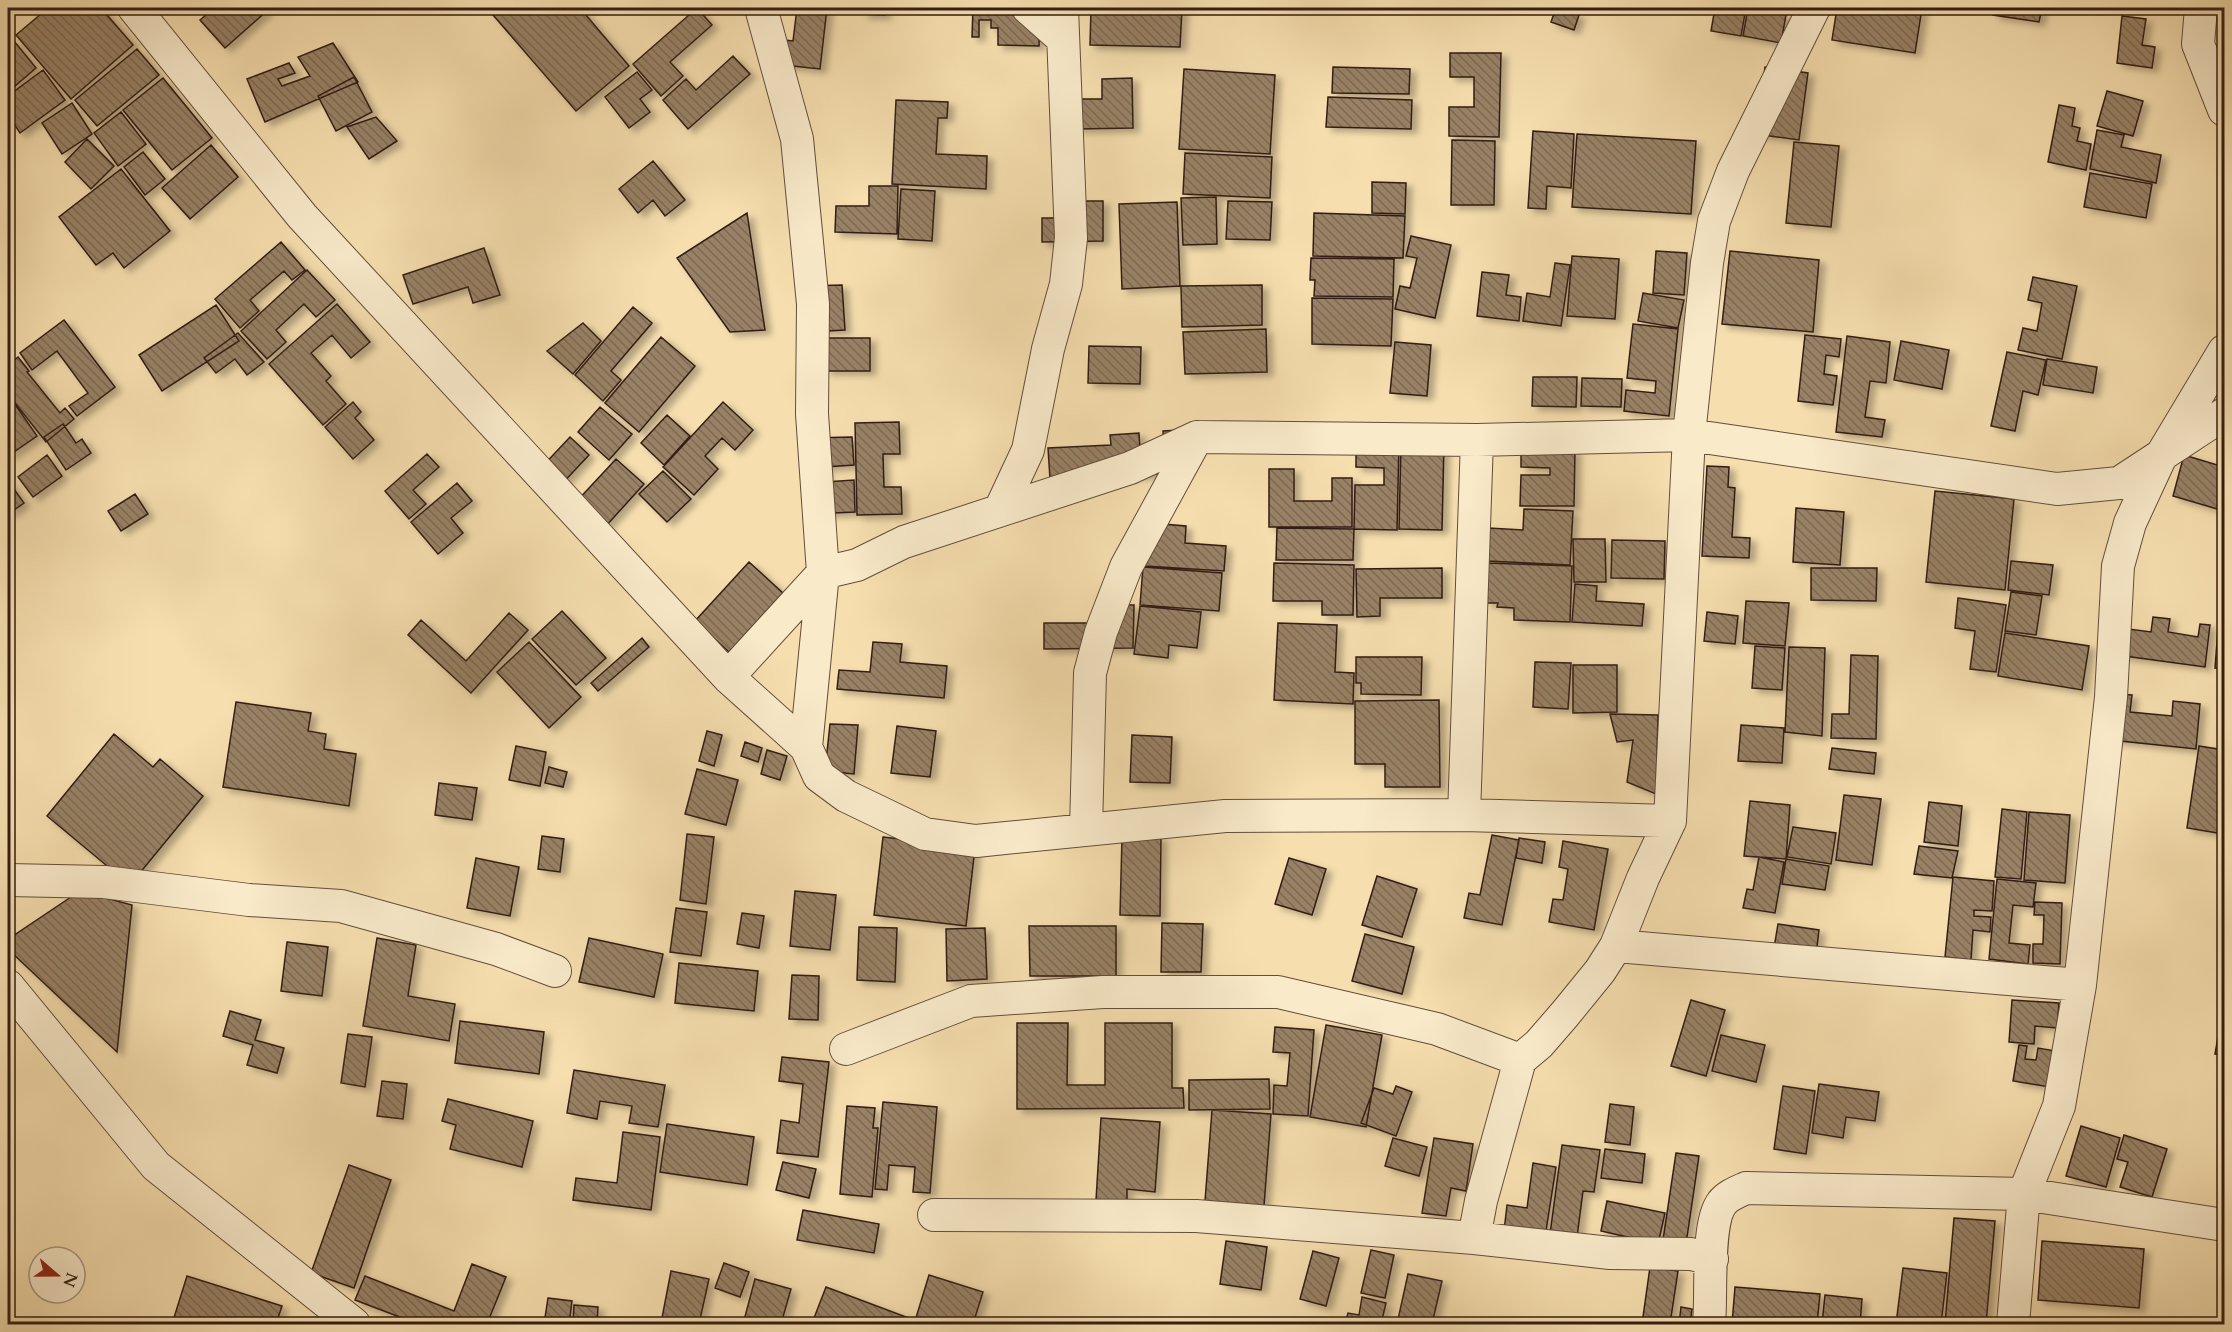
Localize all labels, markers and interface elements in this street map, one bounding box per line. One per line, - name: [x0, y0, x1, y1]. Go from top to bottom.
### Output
- north arrow: [27, 1245, 87, 1305]
- text: N: [57, 1269, 83, 1290]

